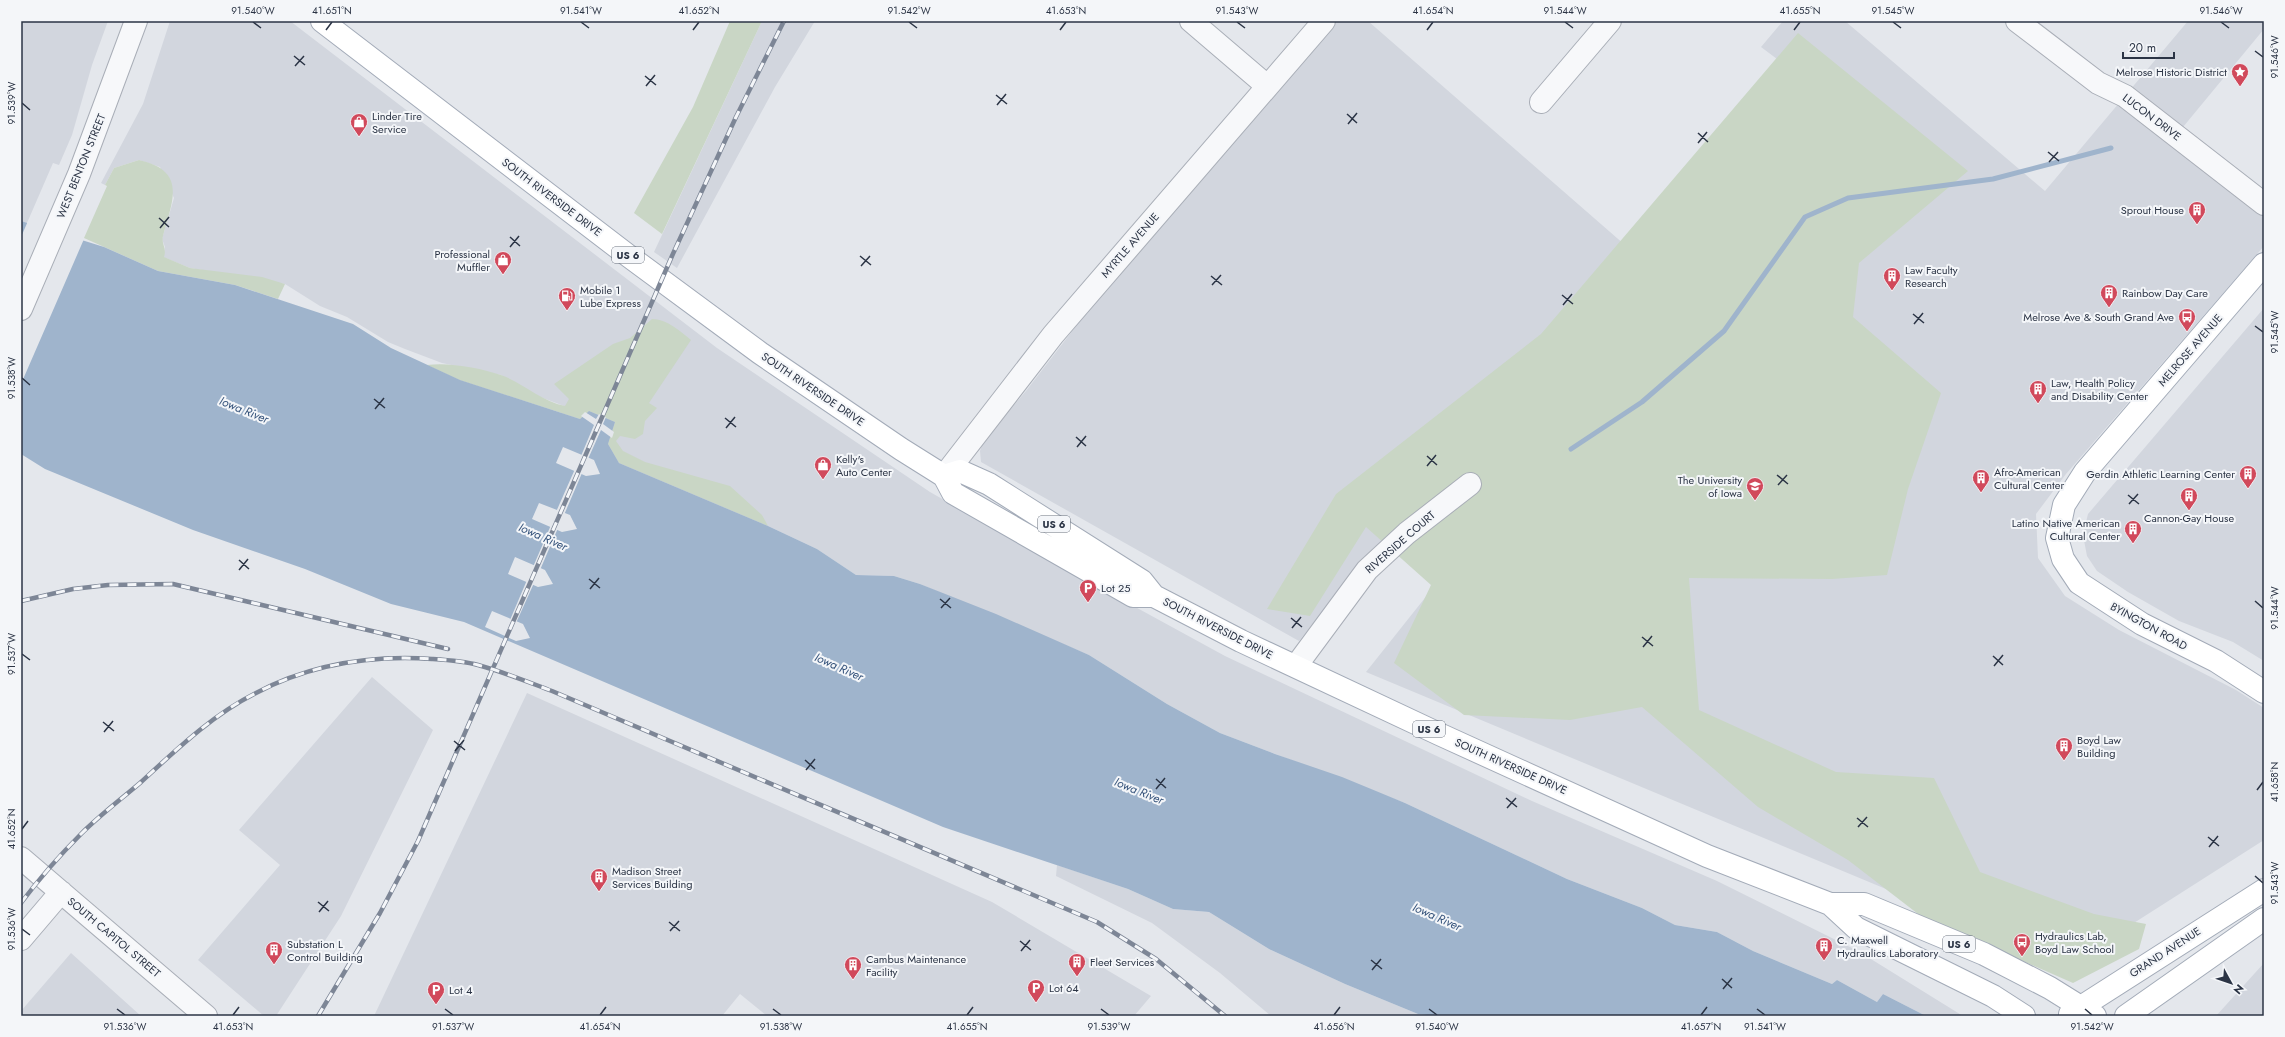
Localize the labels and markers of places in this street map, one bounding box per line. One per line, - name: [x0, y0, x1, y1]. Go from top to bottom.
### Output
- place icon: Melrose Historic District: [2230, 62, 2250, 87]
- place label: Melrose Historic District: [2116, 64, 2227, 80]
- place label: Linder Tire Service: [372, 108, 422, 137]
- shop icon: Linder Tire Service: [349, 112, 369, 137]
- building icon: Sprout House: [2187, 200, 2207, 225]
- place label: Sprout House: [2121, 202, 2184, 218]
- place label: Professional Muffler: [434, 246, 490, 275]
- shop icon: Professional Muffler: [493, 250, 513, 275]
- place label: Law Faculty Research: [1905, 262, 1958, 291]
- building icon: Law Faculty Research: [1882, 266, 1902, 291]
- place label: Mobile 1 Lube Express: [580, 282, 641, 311]
- building icon: Rainbow Day Care: [2099, 283, 2119, 308]
- place label: Rainbow Day Care: [2122, 285, 2208, 301]
- fuel station icon: Mobile 1 Lube Express: [557, 286, 577, 311]
- bus stop icon: Melrose Ave & South Grand Ave: [2177, 307, 2197, 332]
- place label: Melrose Ave & South Grand Ave: [2023, 309, 2174, 325]
- place label: Law, Health Policy and Disability Center: [2051, 375, 2148, 404]
- building icon: Law, Health Policy and Disability Center: [2028, 379, 2048, 404]
- place label: Kelly's Auto Center: [836, 451, 892, 480]
- shop icon: Kelly's Auto Center: [813, 455, 833, 480]
- place label: Afro-American Cultural Center: [1994, 464, 2064, 493]
- building icon: Gerdin Athletic Learning Center: [2238, 464, 2258, 489]
- place label: Gerdin Athletic Learning Center: [2086, 466, 2235, 482]
- building icon: Afro-American Cultural Center: [1971, 468, 1991, 493]
- place label: The University of Iowa: [1678, 472, 1742, 501]
- school or university icon: The University of Iowa: [1745, 476, 1765, 501]
- building icon: Cannon-Gay House: [2179, 486, 2199, 511]
- place label: Cannon-Gay House: [2144, 510, 2234, 526]
- place label: Latino Native American Cultural Center: [2012, 515, 2120, 544]
- building icon: Latino Native American Cultural Center: [2123, 519, 2143, 544]
- parking icon: Lot 25: [1078, 578, 1098, 603]
- place label: Lot 25: [1101, 580, 1130, 596]
- place label: Boyd Law Building: [2077, 732, 2122, 761]
- building icon: Boyd Law Building: [2054, 736, 2074, 761]
- place label: Madison Street Services Building: [612, 863, 693, 892]
- building icon: Madison Street Services Building: [589, 867, 609, 892]
- place label: Hydraulics Lab, Boyd Law School: [2035, 928, 2114, 957]
- place label: C. Maxwell Hydraulics Laboratory: [1837, 932, 1939, 961]
- bus stop icon: Hydraulics Lab, Boyd Law School: [2012, 932, 2032, 957]
- place label: Substation L Control Building: [287, 936, 363, 965]
- building icon: C. Maxwell Hydraulics Laboratory: [1814, 936, 1834, 961]
- building icon: Substation L Control Building: [264, 940, 284, 965]
- place label: Cambus Maintenance Facility: [866, 951, 966, 980]
- building icon: Fleet Services: [1067, 952, 1087, 977]
- place label: Fleet Services: [1090, 954, 1155, 970]
- building icon: Cambus Maintenance Facility: [843, 955, 863, 980]
- parking icon: Lot 64: [1026, 978, 1046, 1003]
- parking icon: Lot 4: [426, 980, 446, 1005]
- place label: Lot 64: [1049, 980, 1079, 996]
- place label: Lot 4: [449, 982, 473, 998]

